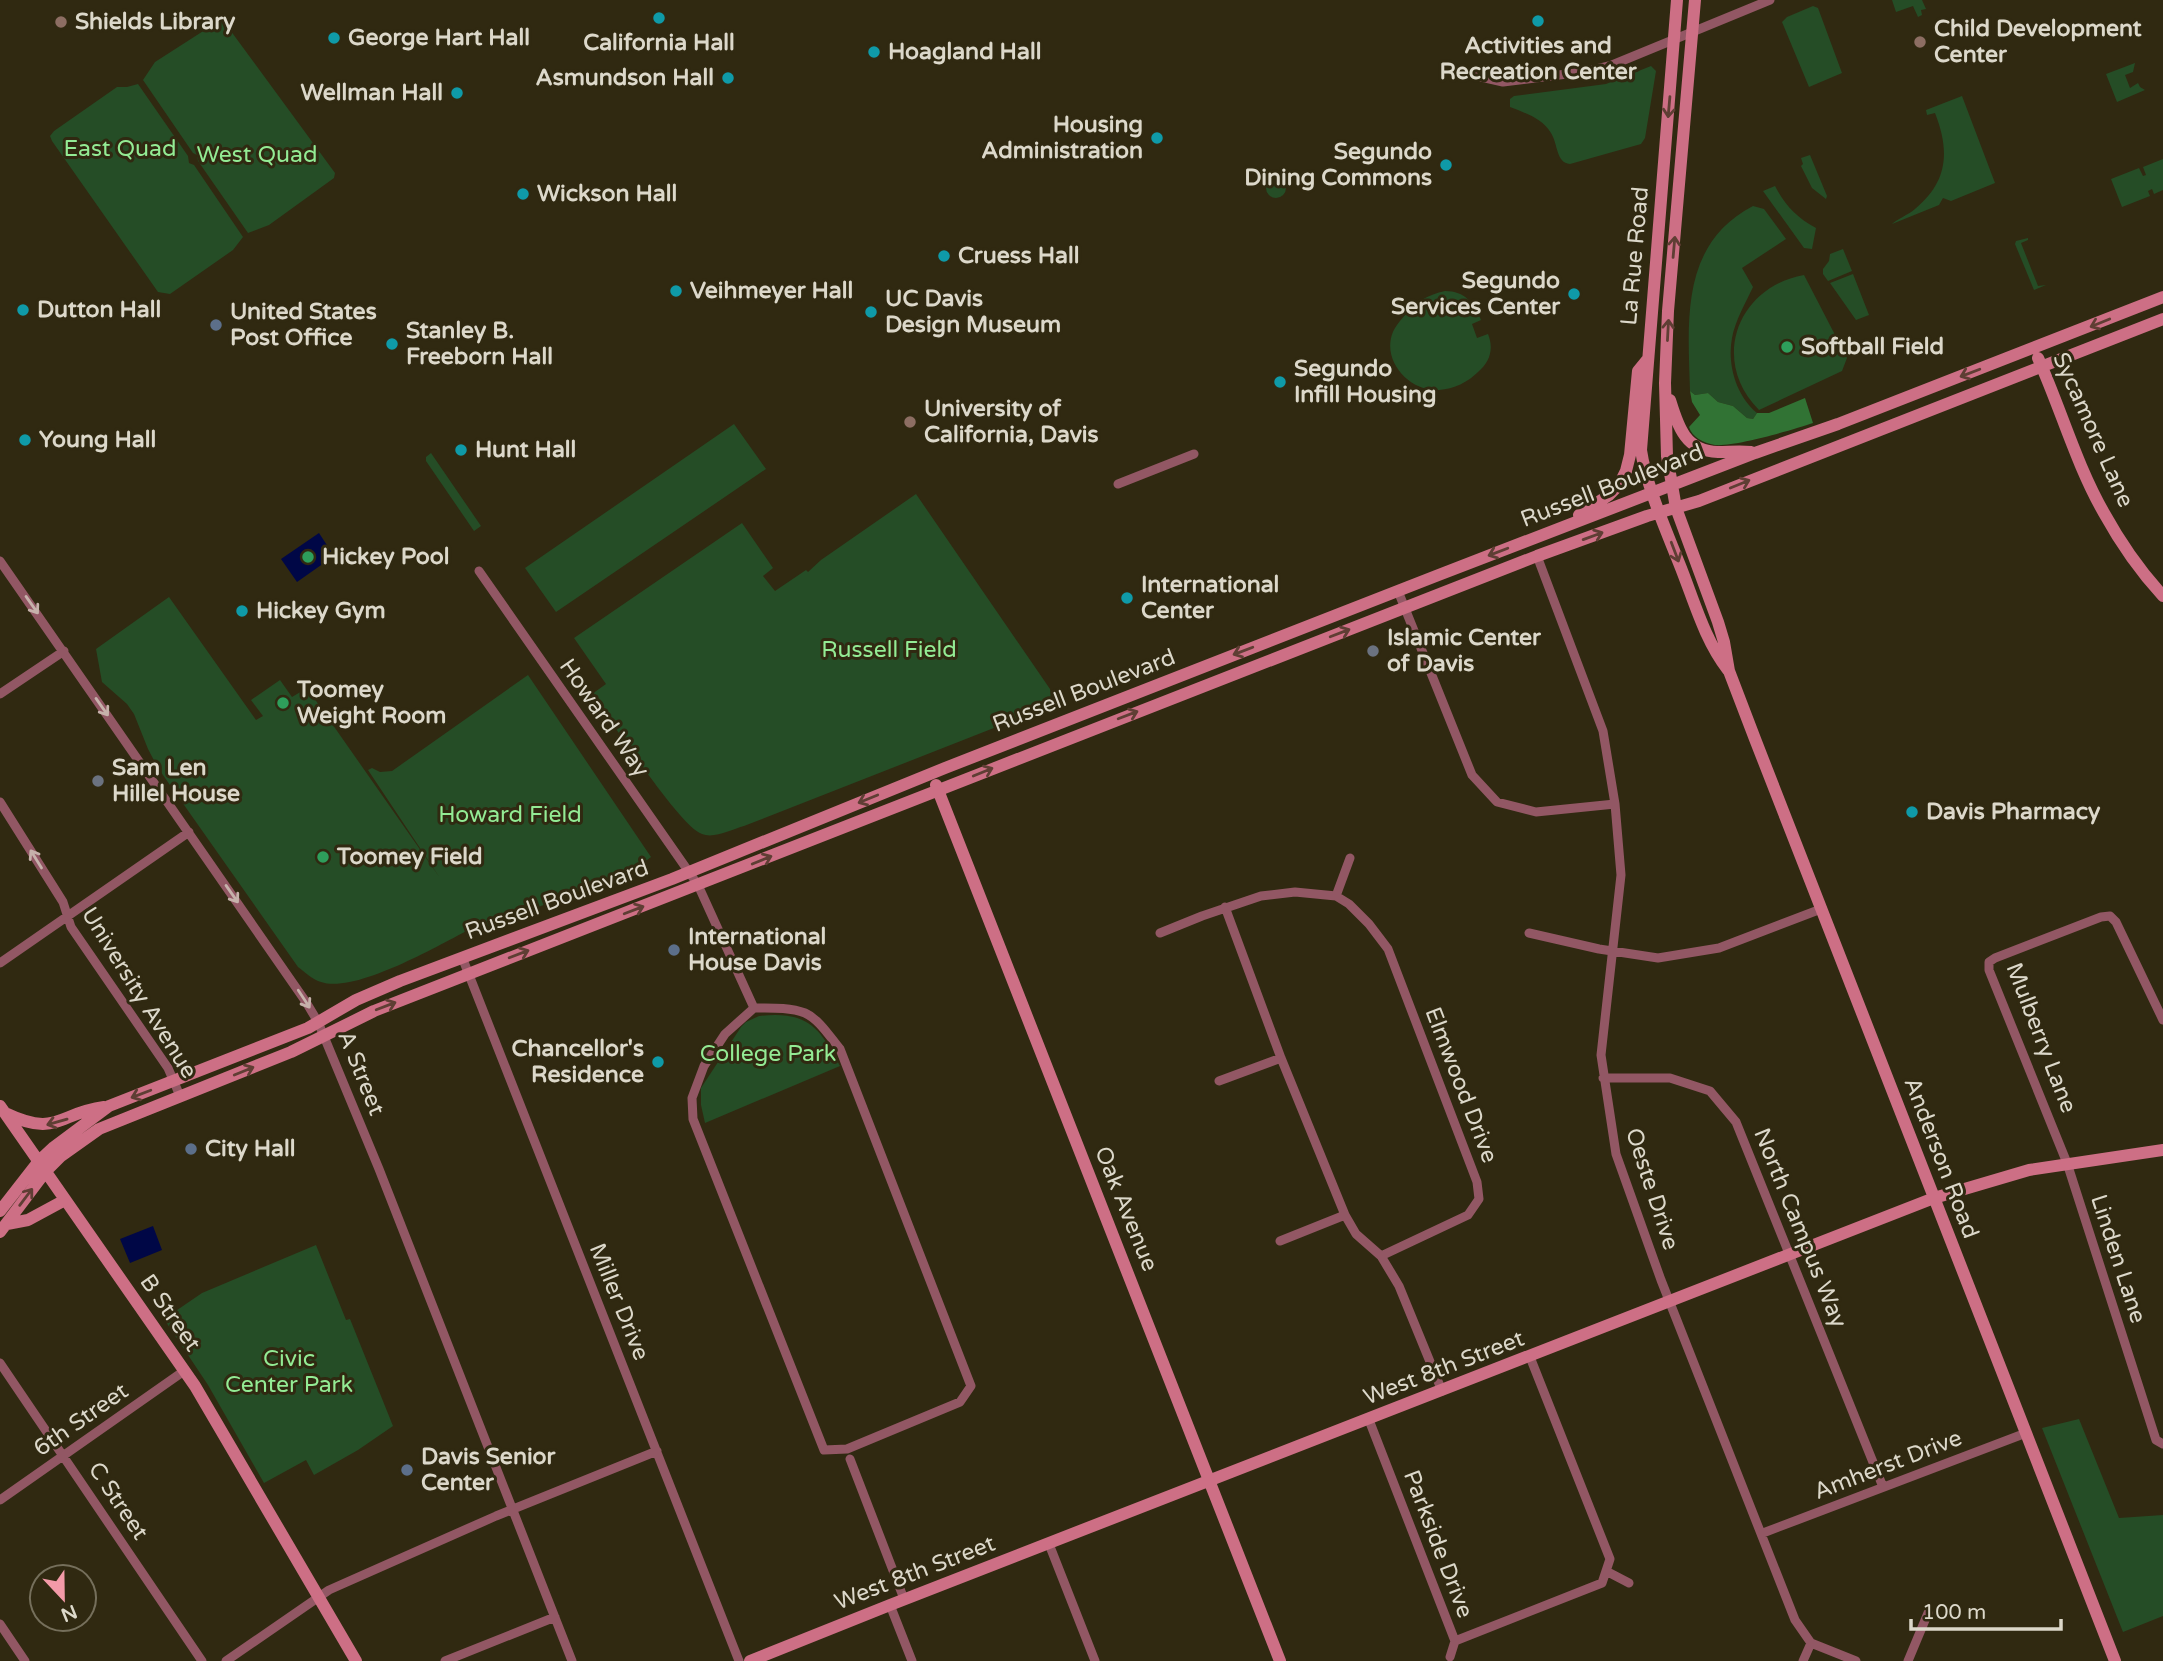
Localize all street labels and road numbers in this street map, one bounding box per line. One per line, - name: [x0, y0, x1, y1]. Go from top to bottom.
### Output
- street label: La Rue Road: [1615, 185, 1655, 327]
- street label: Sycamore Lane: [2046, 348, 2140, 512]
- street label: Russell Boulevard: [1517, 438, 1707, 534]
- street label: Russell Boulevard: [989, 643, 1179, 739]
- street label: Howard Way: [553, 653, 655, 783]
- street label: Russell Boulevard: [461, 854, 653, 946]
- street label: University Avenue: [75, 902, 203, 1084]
- street label: Mulberry Lane: [2000, 959, 2082, 1117]
- street label: Elmwood Drive: [1418, 1003, 1504, 1167]
- street label: A Street: [331, 1027, 391, 1120]
- street label: Anderson Road: [1897, 1074, 1985, 1242]
- street label: North Campus Way: [1747, 1124, 1853, 1332]
- street label: Oeste Drive: [1619, 1125, 1685, 1253]
- street label: Oak Avenue: [1088, 1142, 1164, 1276]
- street label: Linden Lane: [2084, 1191, 2152, 1327]
- street label: Miller Drive: [583, 1239, 655, 1365]
- street label: B Street: [133, 1269, 207, 1357]
- street label: West 8th Street: [1360, 1324, 1529, 1412]
- street label: 6th Street: [28, 1377, 134, 1463]
- street label: Amherst Drive: [1810, 1424, 1966, 1506]
- street label: C Street: [82, 1457, 154, 1545]
- street label: Parkside Drive: [1397, 1466, 1479, 1622]
- street label: West 8th Street: [831, 1529, 1000, 1617]

